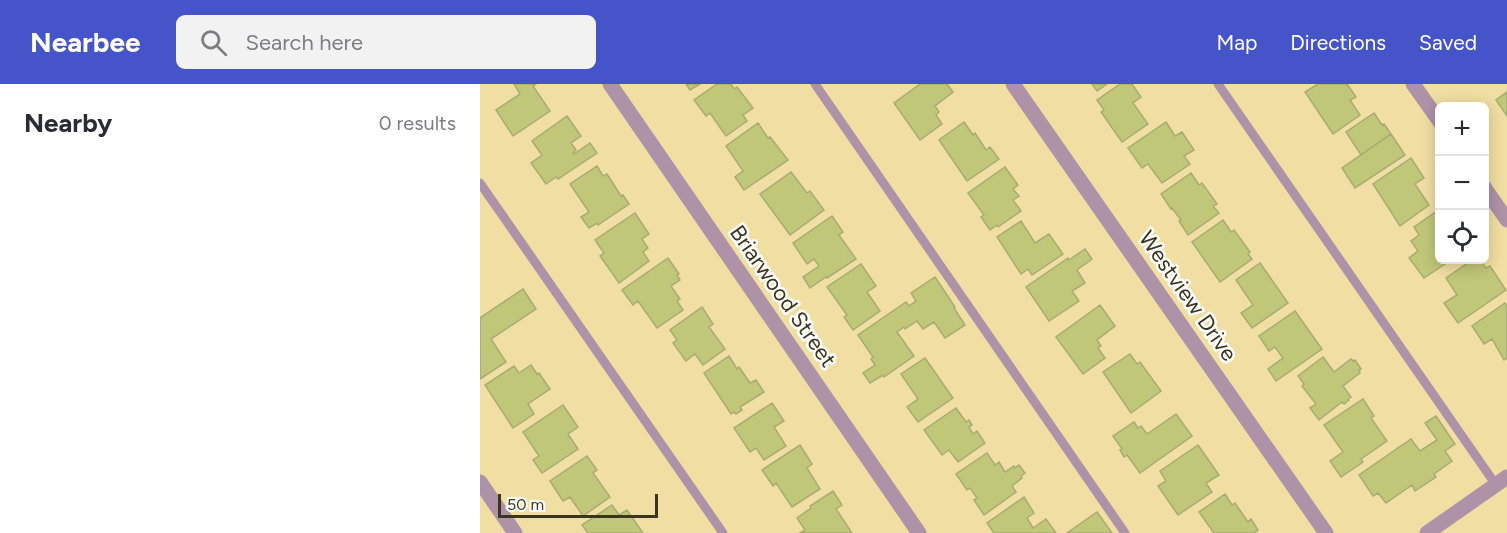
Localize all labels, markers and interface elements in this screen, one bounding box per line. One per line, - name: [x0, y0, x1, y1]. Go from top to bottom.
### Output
- search box: [176, 15, 596, 69]
- text: Nearbee: [30, 25, 140, 59]
- icon: search: [197, 26, 230, 59]
- text: Search here: [245, 29, 363, 56]
- text: Map: [1216, 30, 1257, 55]
- text: Directions: [1290, 30, 1386, 55]
- text: Saved: [1419, 30, 1477, 55]
- map controls: [1435, 102, 1489, 264]
- button: +: [1435, 102, 1489, 156]
- text: Nearby: [24, 107, 112, 139]
- text: 0 results: [379, 111, 456, 135]
- button: −: [1435, 156, 1489, 210]
- button: locate: [1435, 210, 1489, 264]
- street label: Briarwood Street: [724, 220, 842, 372]
- street label: Westview Drive: [1133, 226, 1243, 366]
- scale bar: [498, 491, 658, 518]
- text: 50 m: [507, 495, 544, 514]

